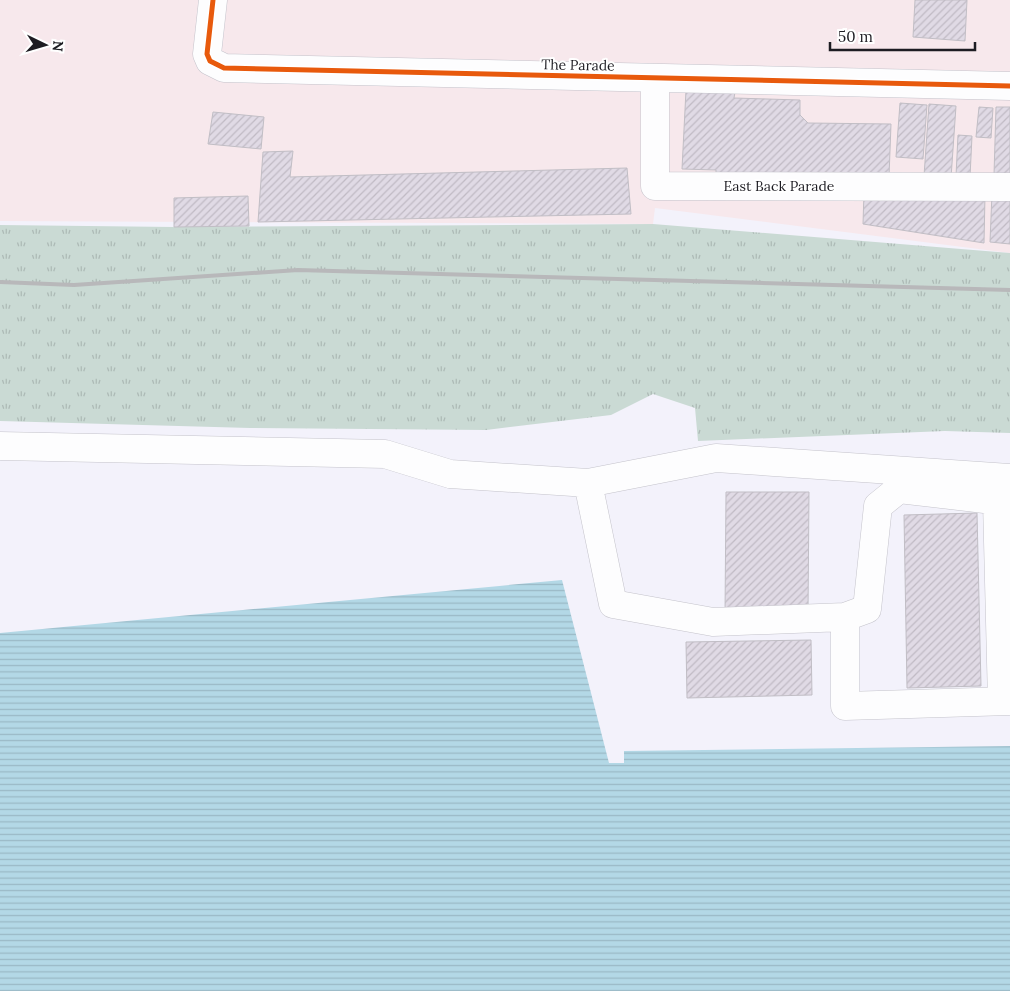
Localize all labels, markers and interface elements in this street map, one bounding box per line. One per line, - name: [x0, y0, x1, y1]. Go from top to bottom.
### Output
- north arrow: [20, 20, 70, 70]
- scale bar: [830, 20, 975, 52]
- text: 50 m: [838, 27, 873, 46]
- text: N: [48, 40, 67, 52]
- street label: The Parade: [541, 55, 615, 75]
- street label: East Back Parade: [724, 177, 835, 195]

